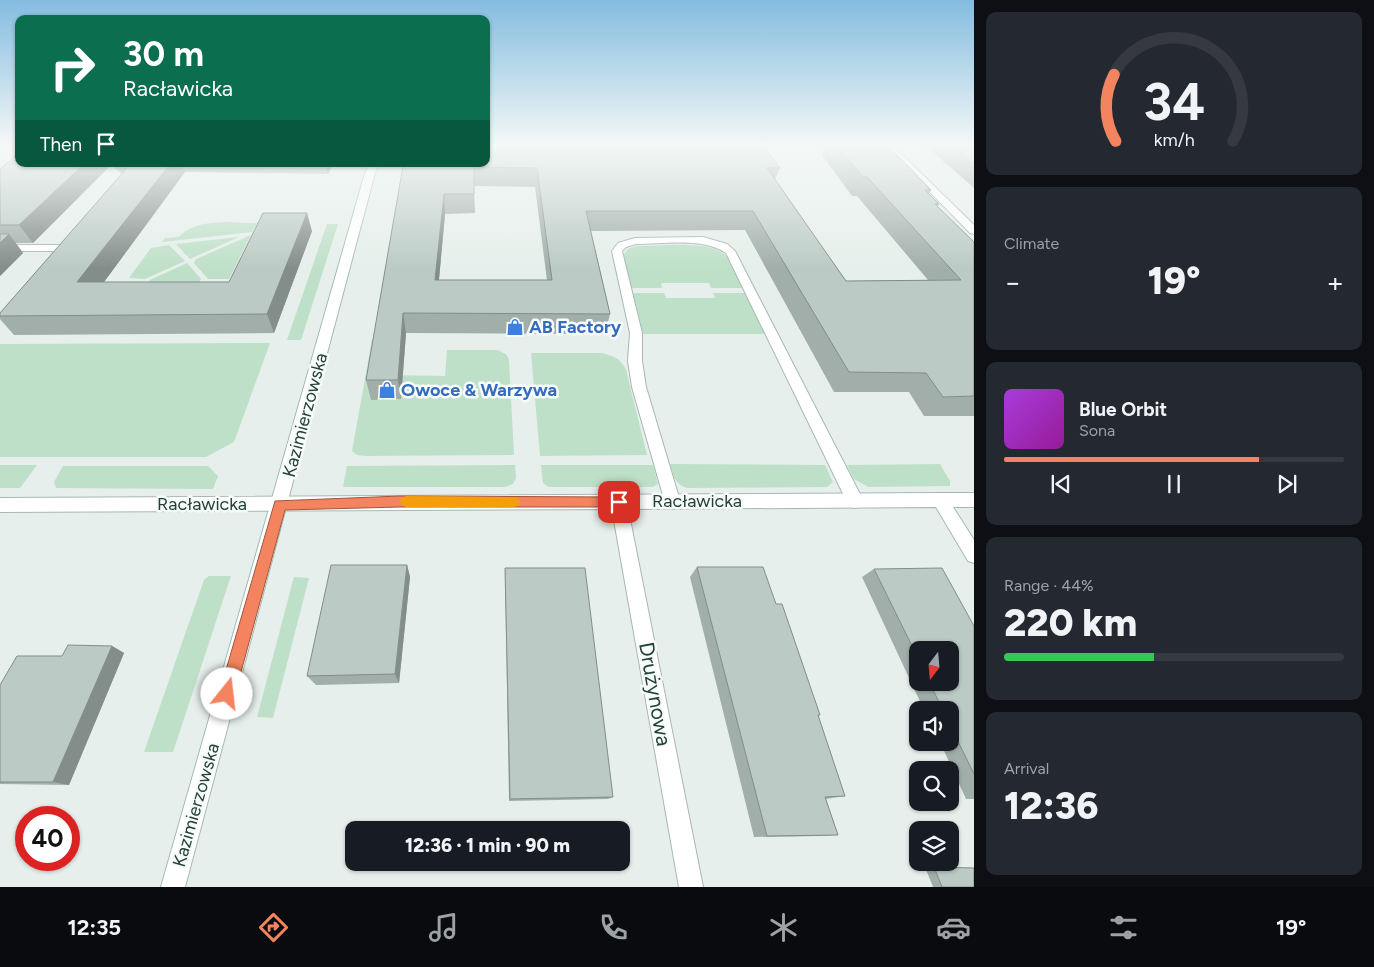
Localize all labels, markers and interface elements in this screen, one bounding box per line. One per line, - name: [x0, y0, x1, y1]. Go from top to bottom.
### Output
- text: 30 m: [123, 33, 204, 75]
- icon: right: [40, 35, 105, 100]
- text: 34: [1143, 71, 1205, 133]
- text: Racławicka: [123, 75, 233, 102]
- text: km/h: [1154, 129, 1194, 150]
- icon: arrive: [92, 130, 120, 158]
- text: Then: [40, 133, 82, 156]
- text: Climate: [1004, 234, 1059, 253]
- text: 19°: [1147, 258, 1201, 304]
- text: −: [1004, 265, 1021, 299]
- text: +: [1327, 265, 1344, 299]
- place label: AB Factory: [529, 316, 622, 338]
- shop icon: AB Factory: [505, 317, 525, 337]
- street label: Kazimierzowska: [278, 350, 332, 480]
- place label: Owoce & Warzywa: [401, 379, 557, 401]
- shop icon: Owoce & Warzywa: [377, 380, 397, 400]
- text: Blue Orbit: [1079, 398, 1167, 421]
- text: Sona: [1079, 421, 1115, 440]
- icon: previous: [1047, 470, 1075, 498]
- icon: pause: [1160, 470, 1188, 498]
- icon: next: [1273, 470, 1301, 498]
- pin: [598, 481, 640, 523]
- icon: arrive: [605, 488, 633, 516]
- street label: Racławicka: [652, 490, 742, 512]
- street label: Racławicka: [157, 493, 247, 515]
- text: Range · 44%: [1004, 576, 1094, 595]
- text: 220 km: [1004, 600, 1137, 646]
- street label: Drużynowa: [634, 640, 677, 748]
- north arrow: [909, 641, 959, 691]
- map controls: [909, 641, 959, 871]
- position arrow: [200, 667, 252, 719]
- button: sound: [909, 701, 959, 751]
- street label: Kazimierzowska: [168, 741, 224, 869]
- text: Arrival: [1004, 759, 1049, 778]
- button: search: [909, 761, 959, 811]
- text: 12:36: [1004, 783, 1098, 829]
- speed limit sign: 40: [15, 806, 80, 871]
- button: layers: [909, 821, 959, 871]
- text: 12:36 · 1 min · 90 m: [405, 834, 570, 857]
- icon: directions: [256, 910, 291, 945]
- icon: music: [426, 910, 461, 945]
- icon: phone: [596, 910, 631, 945]
- icon: climate: [766, 910, 801, 945]
- icon: car: [936, 910, 971, 945]
- icon: filters: [1106, 910, 1141, 945]
- text: 12:35: [67, 914, 121, 941]
- text: 19°: [1276, 914, 1306, 941]

